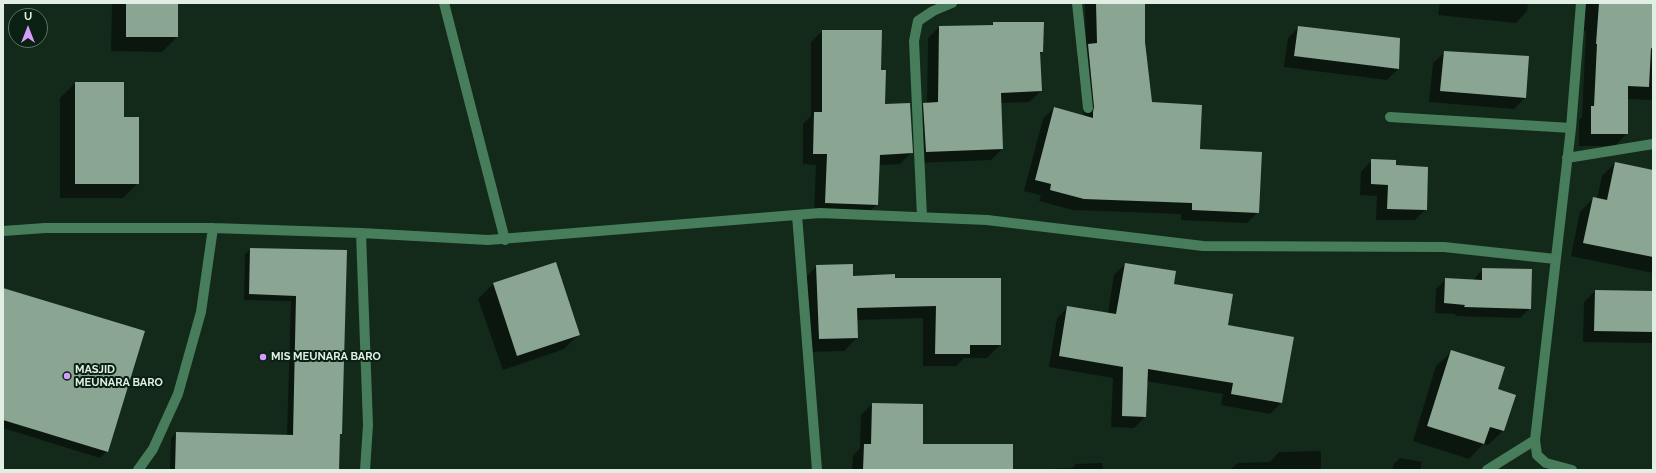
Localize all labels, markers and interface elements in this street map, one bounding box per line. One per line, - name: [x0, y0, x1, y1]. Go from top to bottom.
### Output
- north arrow: [8, 8, 48, 48]
- text: U: [24, 10, 32, 23]
- place label: MIS MEUNARA BARO: [271, 350, 381, 364]
- marker: MIS MEUNARA BARO: [258, 352, 268, 362]
- place label: MASJID MEUNARA BARO: [75, 363, 163, 389]
- marker: MASJID MEUNARA BARO: [62, 371, 72, 381]

